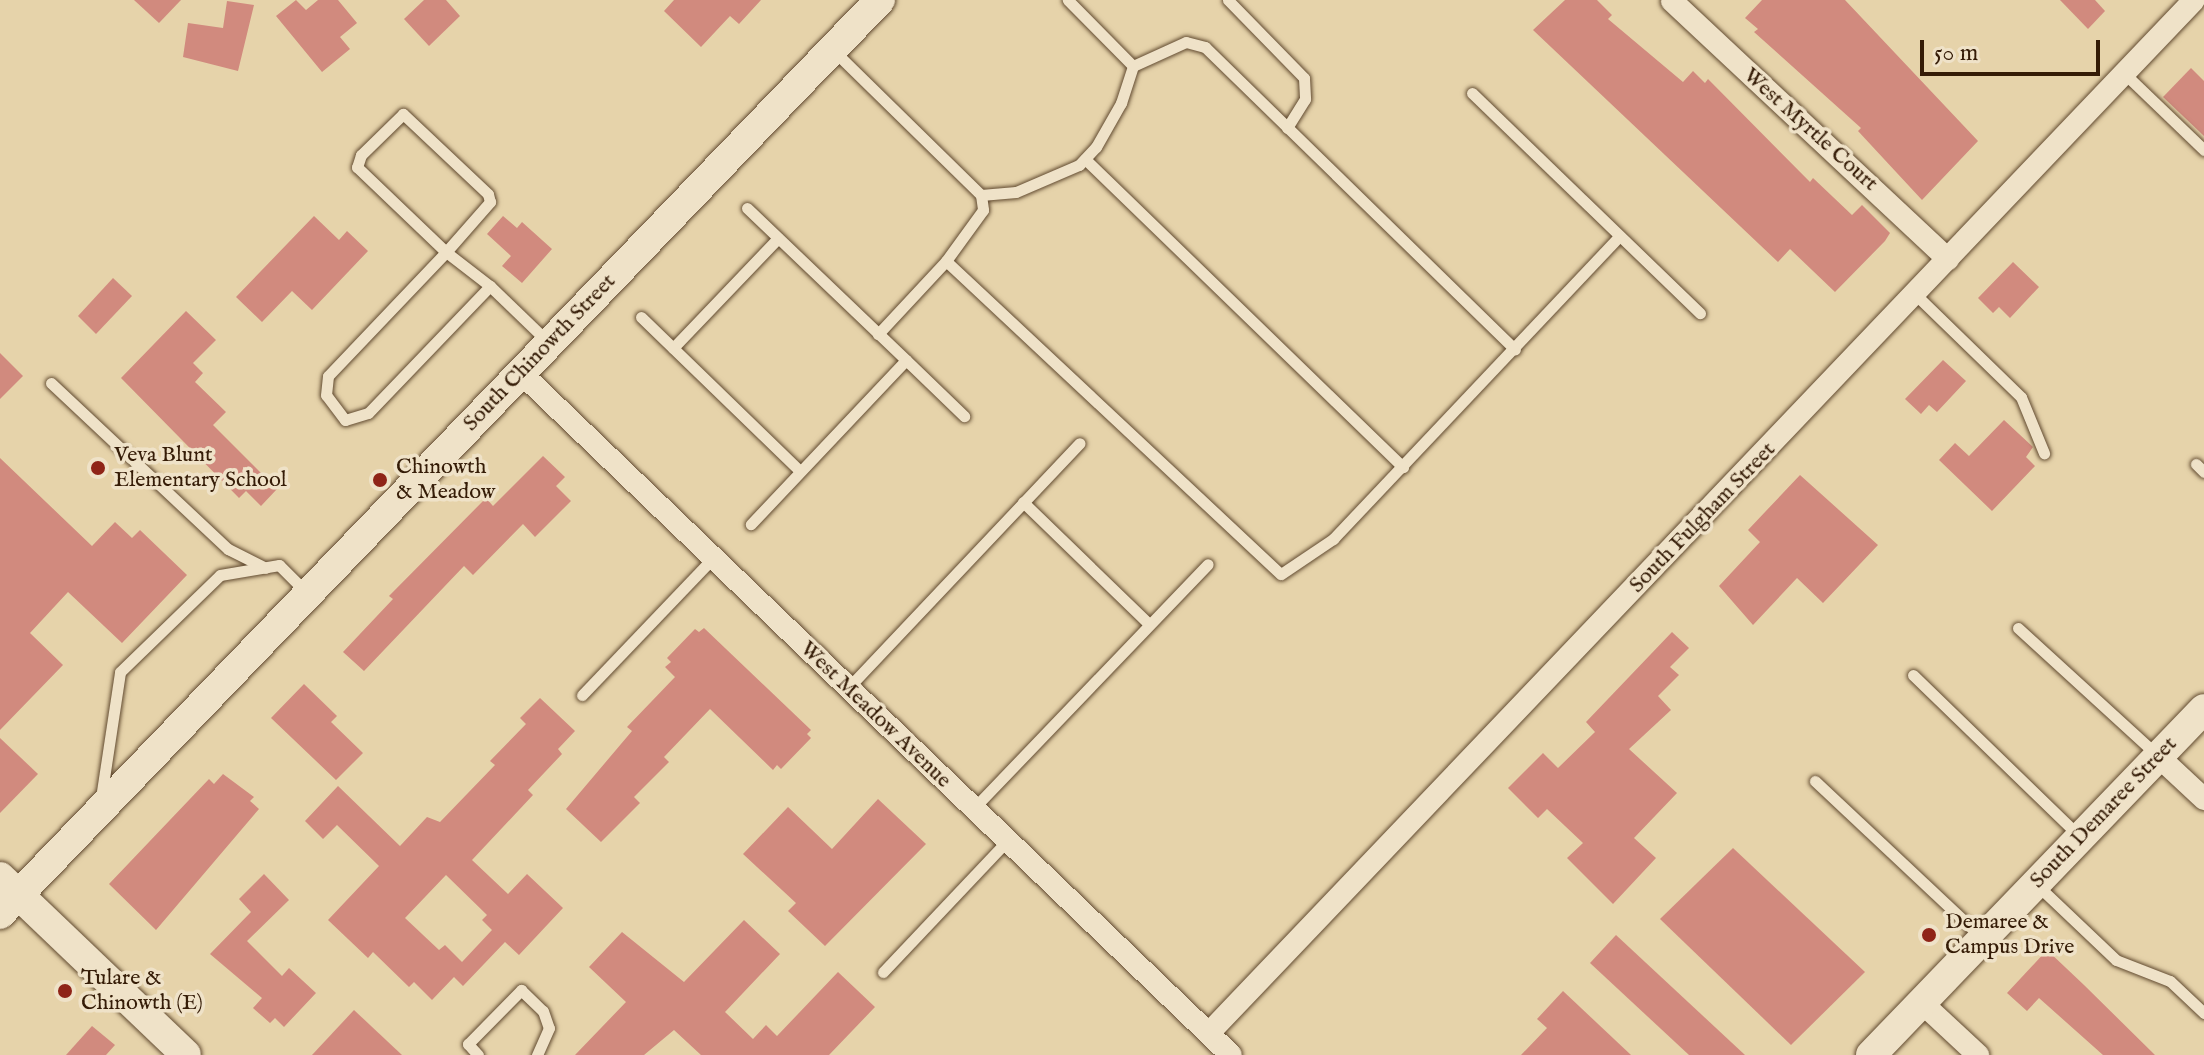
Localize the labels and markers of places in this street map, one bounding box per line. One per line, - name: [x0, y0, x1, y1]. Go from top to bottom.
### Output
- place label: Veva Blunt Elementary School: [114, 442, 287, 494]
- place label: Chinowth & Meadow: [396, 454, 495, 506]
- marker: Veva Blunt Elementary School: [89, 459, 107, 477]
- marker: Chinowth & Meadow: [371, 471, 389, 489]
- place label: Demaree & Campus Drive: [1945, 909, 2074, 960]
- marker: Demaree & Campus Drive: [1920, 926, 1938, 944]
- place label: Tulare & Chinowth (E): [81, 965, 203, 1016]
- marker: Tulare & Chinowth (E): [56, 982, 74, 1000]

